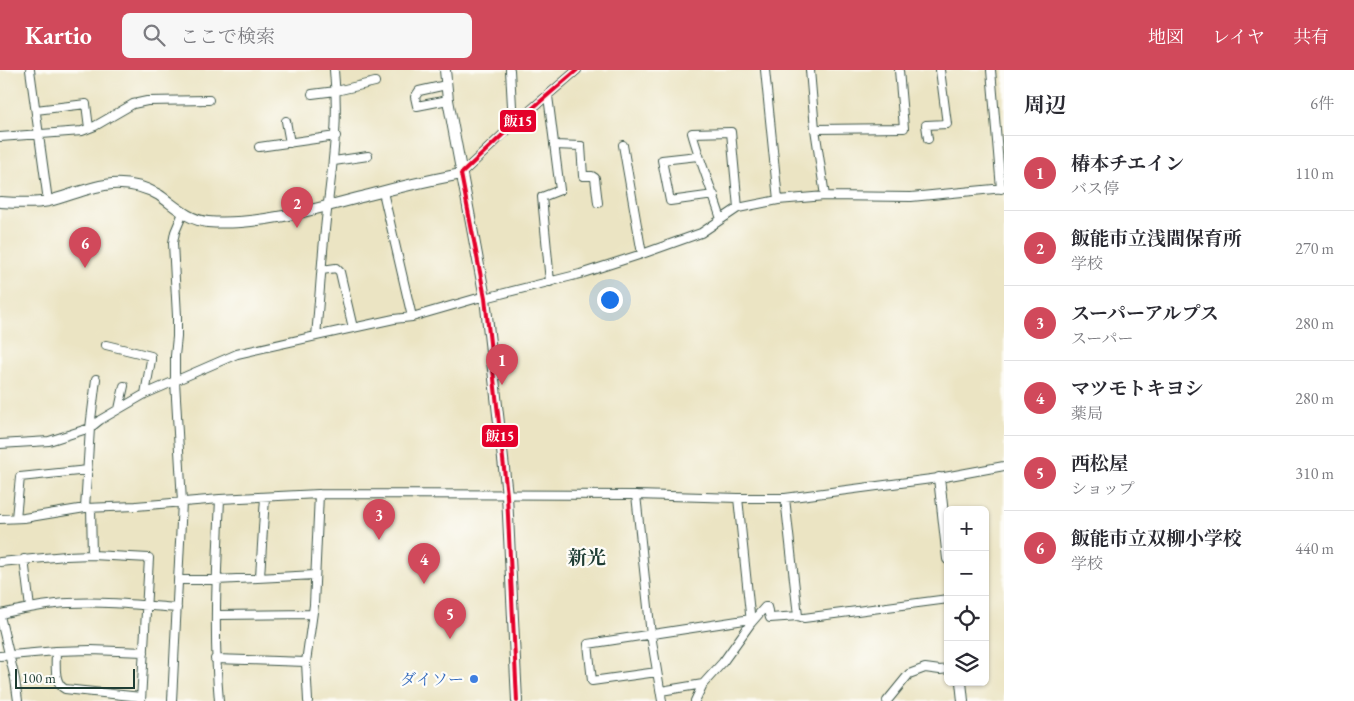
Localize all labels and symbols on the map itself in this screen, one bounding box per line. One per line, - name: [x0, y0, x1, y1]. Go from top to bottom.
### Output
- line badge: 飯15: [499, 109, 537, 133]
- text: 飯15: [504, 112, 532, 130]
- pin: 2: [281, 187, 313, 228]
- pin: 6: [69, 227, 101, 268]
- your location: [597, 287, 623, 313]
- pin: 1: [486, 344, 518, 385]
- line badge: 飯15: [481, 424, 519, 448]
- text: 飯15: [486, 427, 514, 445]
- pin: 3: [363, 499, 395, 540]
- pin: 4: [408, 543, 440, 584]
- district label: 新光: [568, 545, 606, 570]
- pin: 5: [434, 598, 466, 639]
- scale bar: [15, 666, 135, 689]
- place label: ダイソー: [400, 669, 464, 690]
- marker: ダイソー: [468, 673, 480, 685]

